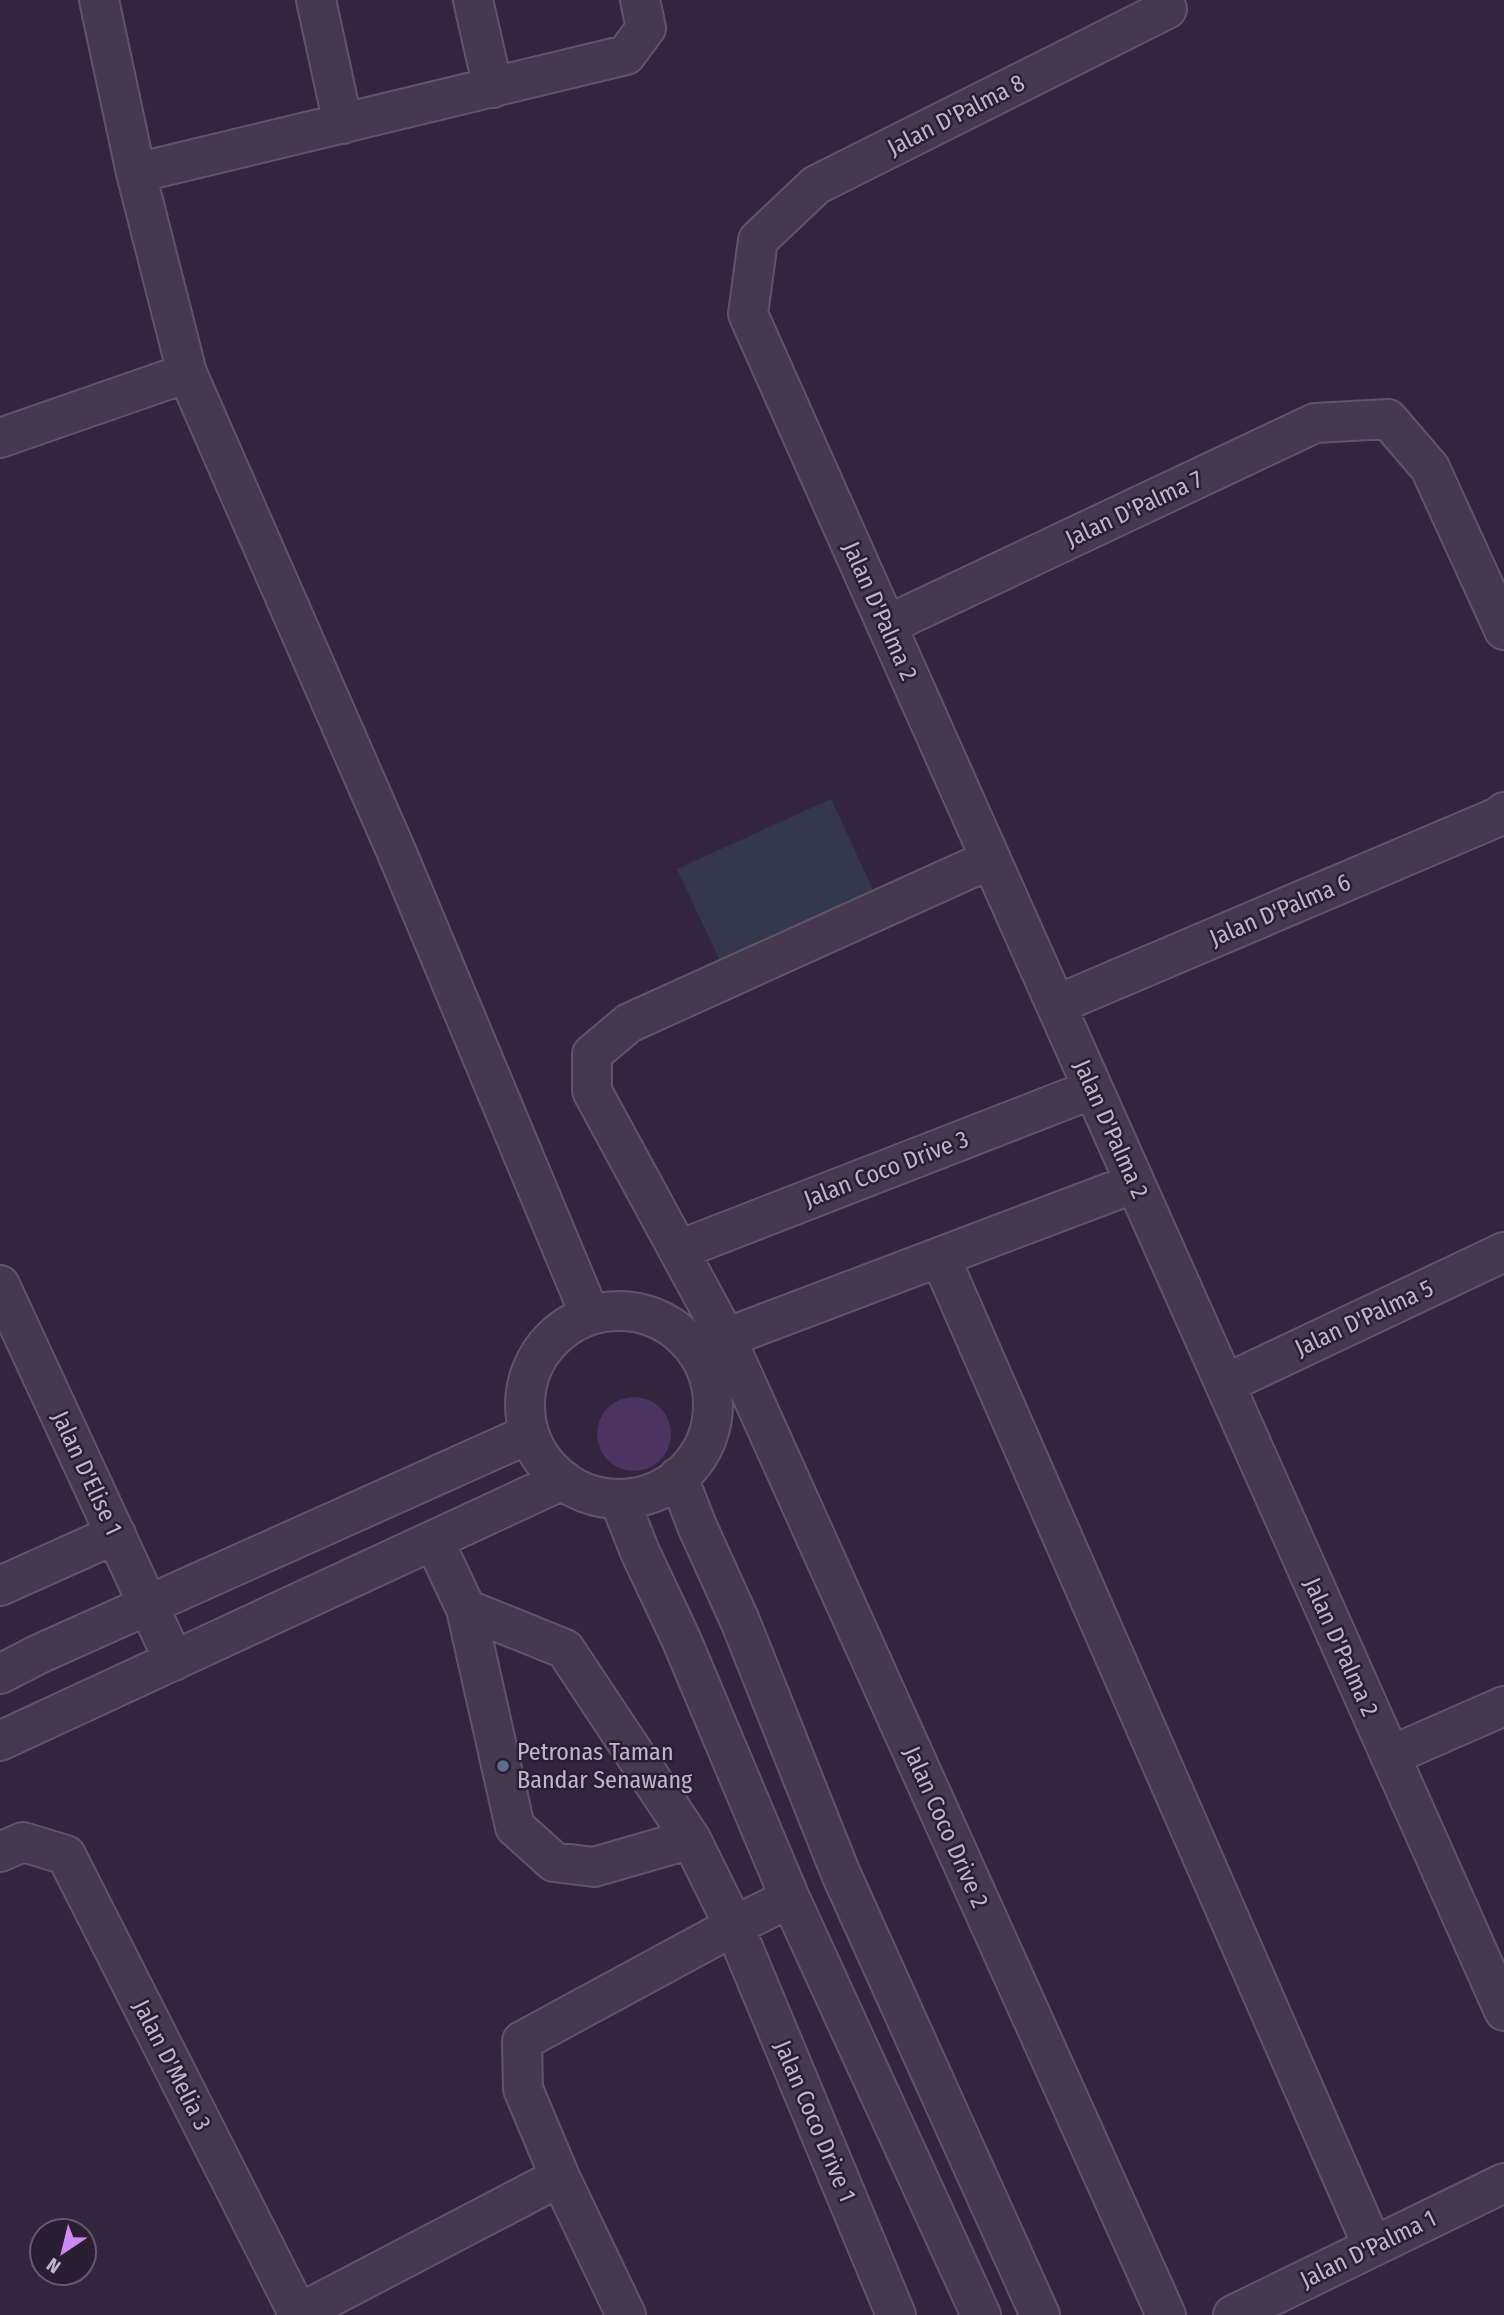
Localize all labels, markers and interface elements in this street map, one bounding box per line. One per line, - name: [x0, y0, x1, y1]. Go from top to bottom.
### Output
- street label: Jalan D'Palma 8: [883, 68, 1029, 162]
- street label: Jalan D'Palma 7: [1061, 465, 1207, 553]
- street label: Jalan D'Palma 2: [837, 537, 923, 685]
- street label: Jalan D'Palma 6: [1205, 868, 1355, 952]
- street label: Jalan D'Palma 2: [1068, 1055, 1154, 1203]
- street label: Jalan Coco Drive 3: [800, 1125, 972, 1213]
- street label: Jalan D'Palma 5: [1290, 1274, 1438, 1362]
- street label: Jalan D'Elise 1: [46, 1406, 128, 1540]
- street label: Jalan D'Palma 2: [1298, 1573, 1384, 1721]
- place label: Petronas Taman Bandar Senawang: [517, 1738, 693, 1794]
- street label: Jalan Coco Drive 2: [898, 1742, 994, 1912]
- marker: Petronas Taman Bandar Senawang: [495, 1758, 511, 1774]
- street label: Jalan D'Melia 3: [127, 1995, 217, 2135]
- street label: Jalan Coco Drive 1: [768, 2036, 862, 2206]
- street label: Jalan D'Palma 1: [1296, 2204, 1440, 2294]
- north arrow: [28, 2217, 98, 2287]
- text: N: [42, 2253, 65, 2278]

